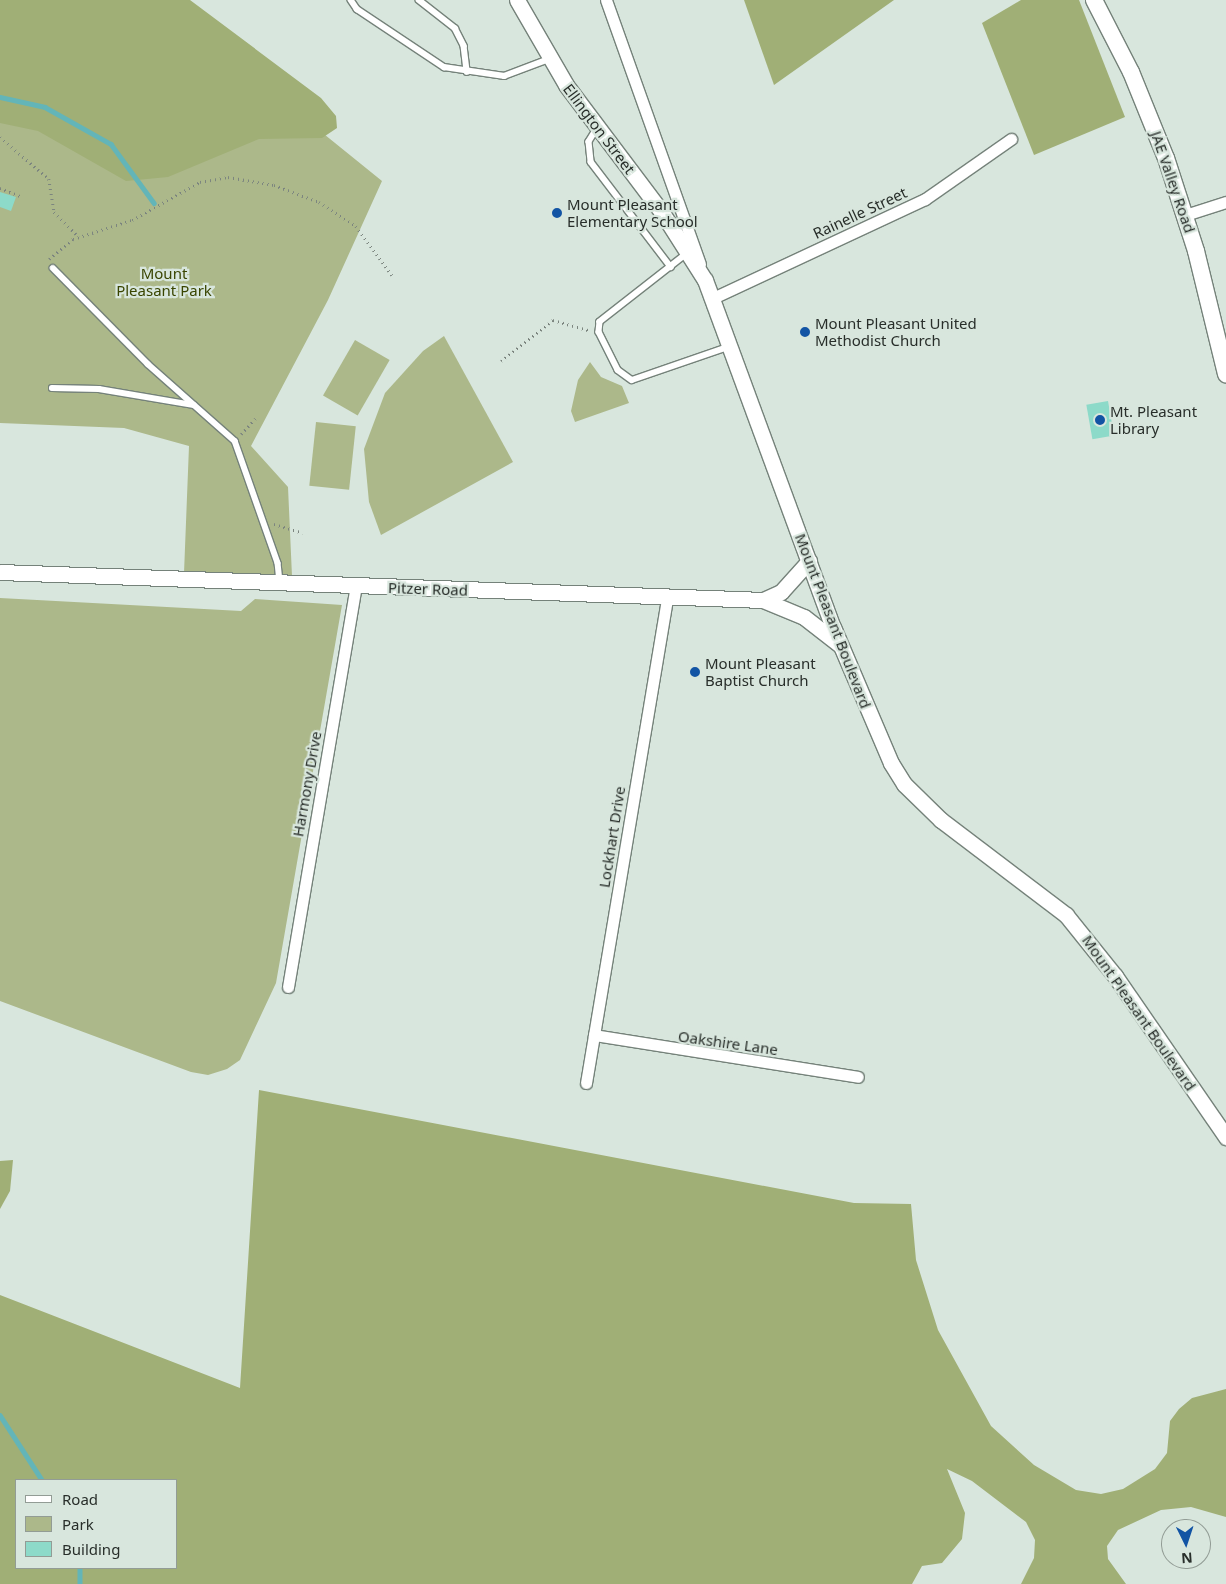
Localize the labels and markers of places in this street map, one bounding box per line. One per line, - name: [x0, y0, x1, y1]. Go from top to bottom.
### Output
- place label: Mount Pleasant Elementary School: [567, 195, 698, 230]
- marker: Mount Pleasant Elementary School: [551, 207, 563, 219]
- place label: Mount Pleasant United Methodist Church: [815, 314, 977, 349]
- marker: Mount Pleasant United Methodist Church: [799, 326, 811, 338]
- place label: Mt. Pleasant Library: [1110, 402, 1197, 437]
- marker: Mt. Pleasant Library: [1094, 414, 1106, 426]
- place label: Mount Pleasant Baptist Church: [705, 654, 816, 689]
- marker: Mount Pleasant Baptist Church: [689, 666, 701, 678]

